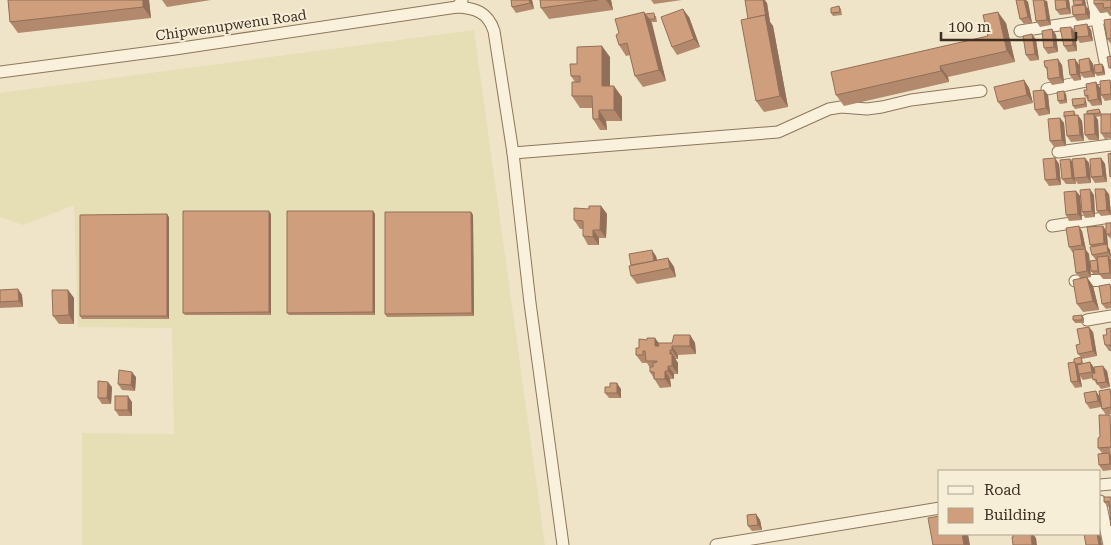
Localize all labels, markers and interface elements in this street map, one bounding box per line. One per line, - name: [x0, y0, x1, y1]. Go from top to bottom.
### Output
- street label: Chipwenupwenu Road: [154, 6, 308, 44]
- scale bar: [941, 10, 1076, 42]
- text: 100 m: [948, 18, 991, 36]
- legend: [938, 470, 1101, 535]
- text: Road: [984, 481, 1021, 499]
- text: Building: [984, 506, 1046, 524]

